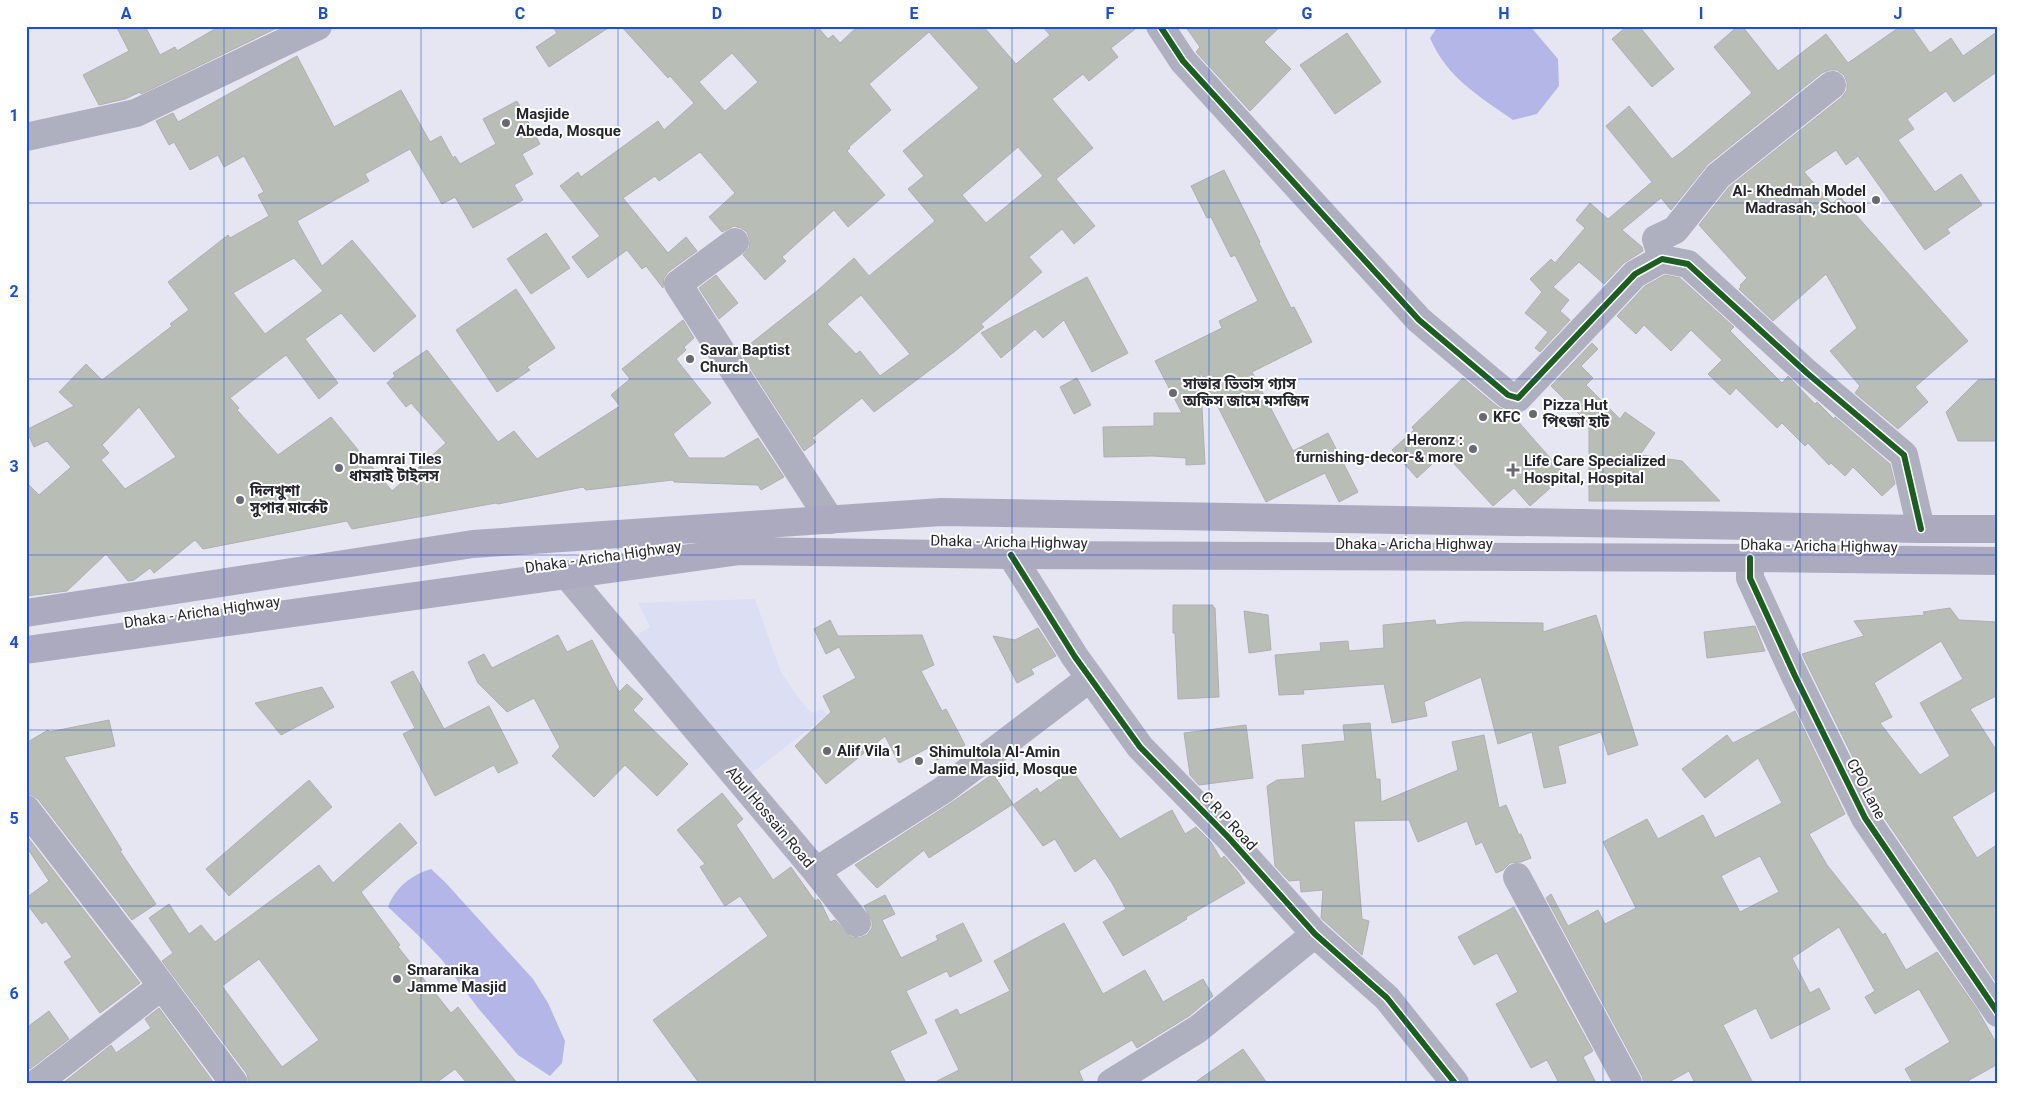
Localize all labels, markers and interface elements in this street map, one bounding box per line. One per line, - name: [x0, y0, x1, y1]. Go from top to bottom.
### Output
- text: A: [121, 4, 132, 23]
- text: B: [318, 4, 328, 23]
- text: C: [515, 4, 525, 23]
- text: D: [712, 4, 722, 23]
- text: E: [910, 4, 919, 23]
- text: F: [1106, 4, 1115, 23]
- text: G: [1302, 4, 1313, 23]
- text: H: [1498, 4, 1510, 23]
- text: I: [1699, 4, 1703, 23]
- text: J: [1894, 4, 1902, 23]
- place label: Masjide Abeda, Mosque: [516, 105, 621, 140]
- text: 1: [9, 106, 19, 125]
- marker: Masjide Abeda, Mosque: [500, 117, 512, 129]
- place label: Al- Khedmah Model Madrasah, School: [1733, 182, 1866, 217]
- marker: Al- Khedmah Model Madrasah, School: [1870, 194, 1882, 206]
- text: 2: [9, 282, 19, 301]
- place label: Savar Baptist Church: [700, 341, 790, 376]
- marker: Savar Baptist Church: [684, 353, 696, 365]
- place label: সাভার তিতাস গ্যাস অফিস জামে মসজিদ: [1182, 375, 1309, 410]
- marker: সাভার তিতাস গ্যাস অফিস জামে মসজিদ: [1167, 387, 1179, 399]
- place label: Pizza Hut পিৎজা হাট: [1542, 396, 1610, 431]
- place label: KFC: [1493, 408, 1521, 426]
- marker: Pizza Hut পিৎজা হাট: [1527, 408, 1539, 420]
- marker: KFC: [1477, 411, 1489, 423]
- place label: Heronz : furnishing-decor-& more: [1296, 431, 1463, 466]
- marker: Heronz : furnishing-decor-& more: [1467, 443, 1479, 455]
- place label: Dhamrai Tiles ধামরাই টাইলস: [349, 450, 442, 485]
- place label: Life Care Specialized Hospital, Hospital: [1524, 452, 1666, 487]
- text: 3: [9, 457, 19, 476]
- marker: Dhamrai Tiles ধামরাই টাইলস: [333, 462, 345, 474]
- marker: Life Care Specialized Hospital, Hospital: [1506, 463, 1520, 477]
- place label: দিলখুশা সুপার মার্কেট: [249, 482, 329, 518]
- marker: দিলখুশা সুপার মার্কেট: [234, 494, 246, 506]
- street label: Dhaka - Aricha Highway: [930, 532, 1088, 552]
- street label: Dhaka - Aricha Highway: [1335, 535, 1493, 553]
- street label: Dhaka - Aricha Highway: [1740, 536, 1898, 556]
- street label: Dhaka - Aricha Highway: [524, 537, 682, 577]
- street label: Dhaka - Aricha Highway: [123, 592, 281, 632]
- text: 4: [9, 633, 19, 652]
- place label: Alif Vila 1: [837, 742, 902, 760]
- place label: Shimultola Al-Amin Jame Masjid, Mosque: [929, 743, 1077, 778]
- marker: Alif Vila 1: [821, 745, 833, 757]
- marker: Shimultola Al-Amin Jame Masjid, Mosque: [913, 755, 925, 767]
- street label: CPO Lane: [1843, 756, 1889, 822]
- street label: Abul Hossain Road: [722, 763, 818, 871]
- street label: C R P Road: [1197, 788, 1261, 854]
- text: 5: [9, 809, 19, 828]
- place label: Smaranika Jamme Masjid: [407, 961, 506, 996]
- marker: Smaranika Jamme Masjid: [391, 973, 403, 985]
- text: 6: [9, 984, 19, 1003]

